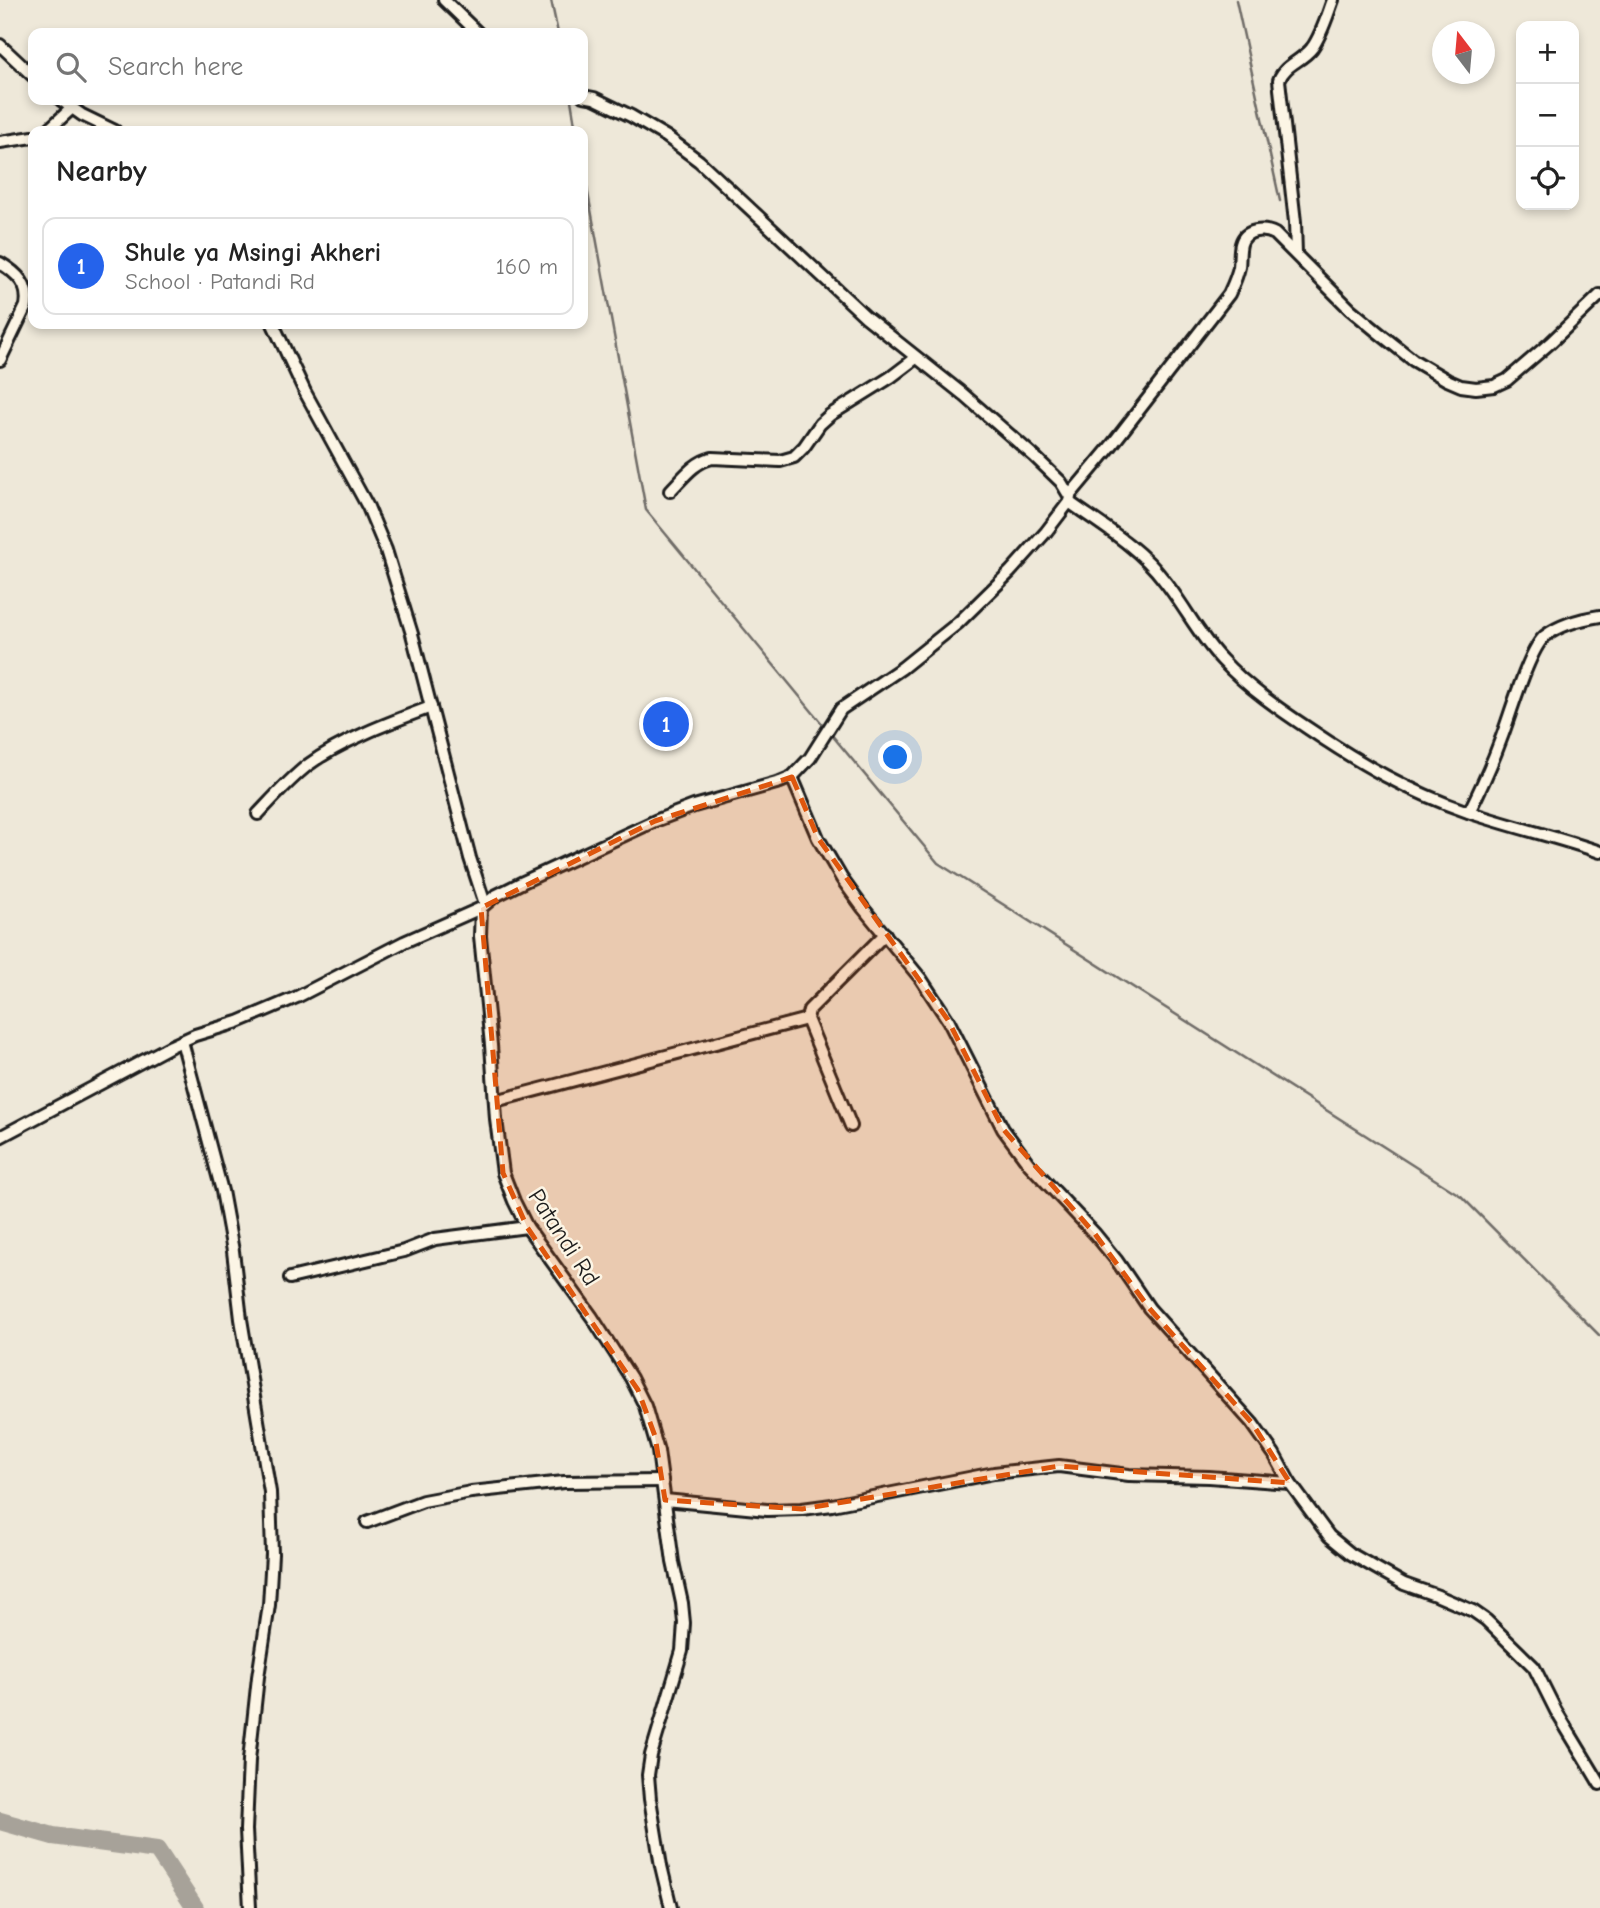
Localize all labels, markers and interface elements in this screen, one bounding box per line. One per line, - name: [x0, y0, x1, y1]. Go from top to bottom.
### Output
- north arrow: [1432, 21, 1495, 84]
- map controls: [1516, 21, 1579, 210]
- button: +: [1516, 21, 1579, 84]
- search box: [28, 28, 588, 105]
- icon: search: [52, 48, 90, 86]
- text: Search here: [108, 52, 243, 82]
- button: −: [1516, 84, 1579, 147]
- button: locate: [1516, 147, 1579, 210]
- text: Nearby: [56, 154, 147, 189]
- text: Shule ya Msingi Akheri: [125, 238, 381, 268]
- text: 1: [76, 253, 86, 280]
- text: 160 m: [496, 253, 558, 280]
- text: School · Patandi Rd: [125, 268, 315, 295]
- pin: 1: [643, 698, 689, 750]
- your location: [878, 740, 912, 774]
- street label: Patandi Rd: [522, 1183, 606, 1291]

